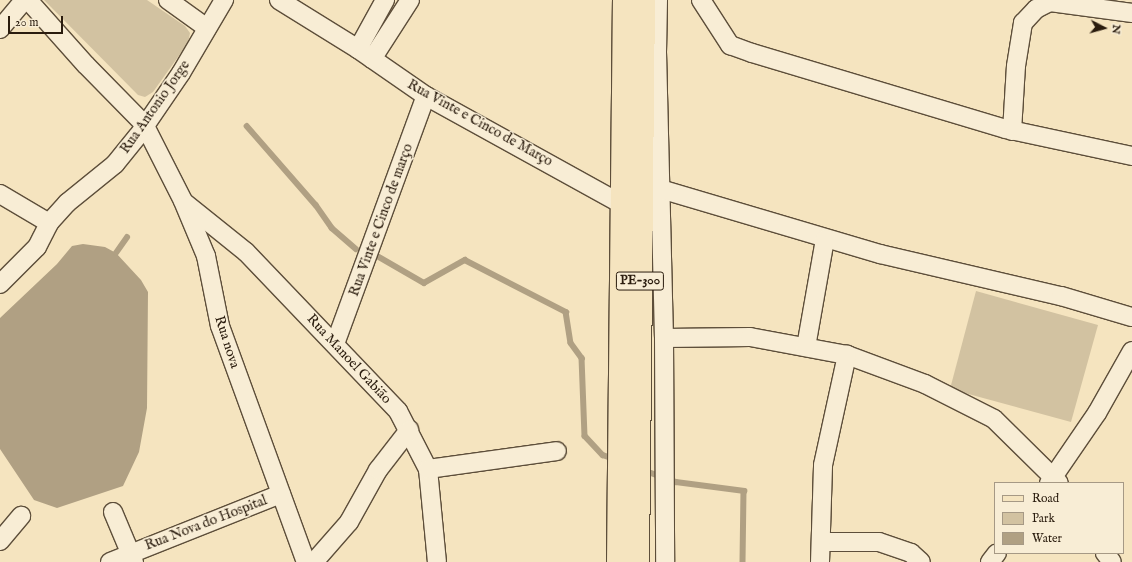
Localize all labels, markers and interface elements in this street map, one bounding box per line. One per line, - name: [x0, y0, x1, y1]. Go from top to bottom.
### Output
- scale bar: [10, 8, 65, 34]
- north arrow: [1084, 8, 1124, 48]
- text: 20 m: [15, 15, 38, 30]
- text: N: [1108, 24, 1123, 35]
- street label: Rua Antonio Jorge: [117, 57, 193, 157]
- street label: Rua Vinte e Cinco de Março: [404, 76, 556, 170]
- street label: Rua Vinte e Cinco de março: [346, 141, 416, 299]
- road number: PE-300: [615, 270, 665, 292]
- street label: Rua Manoel Gabião: [303, 311, 395, 407]
- street label: Rua nova: [211, 314, 243, 370]
- legend: [994, 482, 1124, 554]
- text: Road: [1032, 491, 1059, 506]
- street label: Rua Nova do Hospital: [142, 492, 270, 554]
- text: Park: [1032, 511, 1055, 526]
- text: Water: [1032, 531, 1062, 546]

